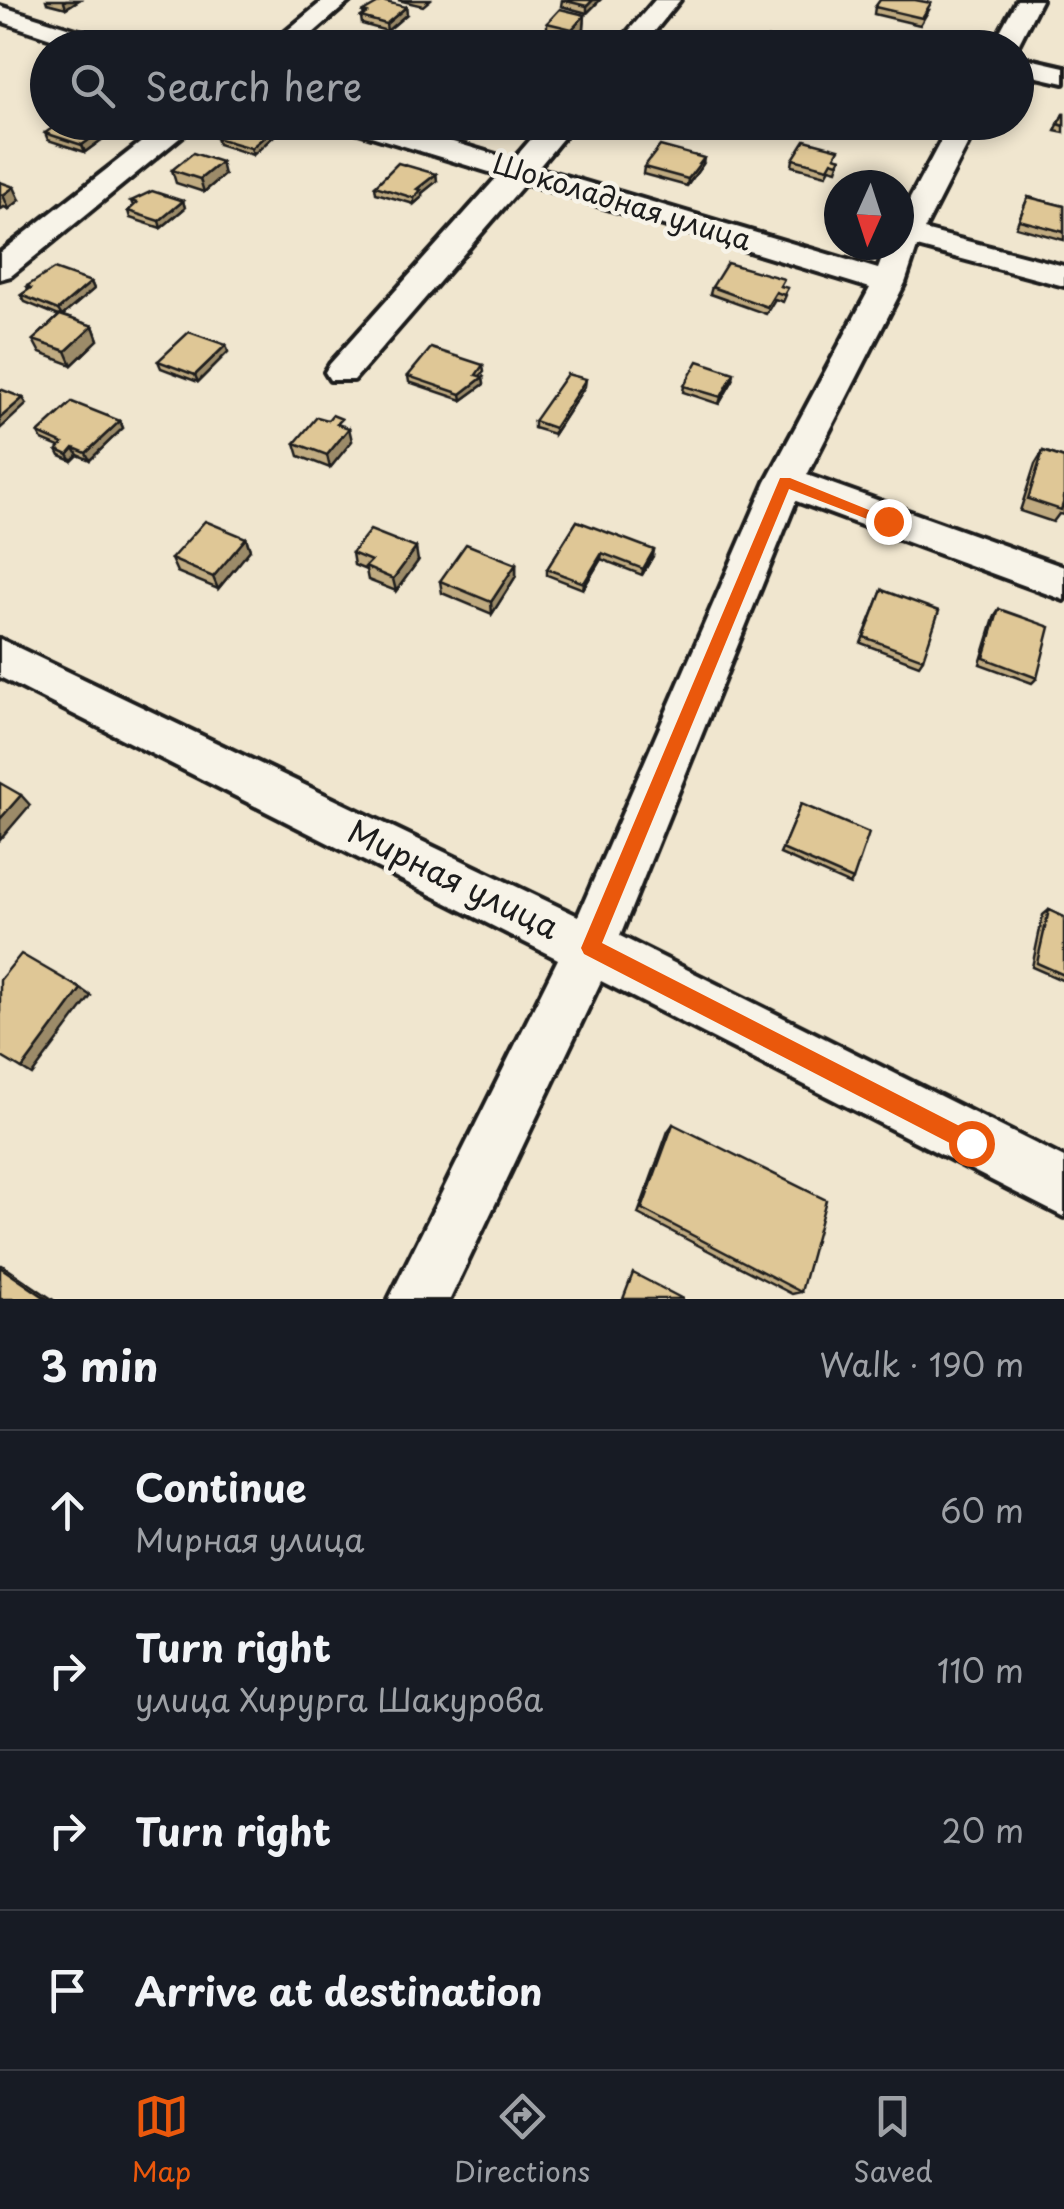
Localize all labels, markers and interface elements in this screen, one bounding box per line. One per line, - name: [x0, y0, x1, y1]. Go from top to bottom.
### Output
- search box: [30, 30, 1034, 140]
- text: Search here: [145, 57, 362, 114]
- icon: search: [65, 58, 120, 113]
- street label: Шоколадная улица: [488, 141, 757, 260]
- north arrow: [824, 170, 914, 260]
- route end: [866, 499, 912, 545]
- street label: Мирная улица: [340, 806, 567, 950]
- route start: [949, 1121, 995, 1167]
- text: 3 min: [40, 1333, 158, 1396]
- text: Walk · 190 m: [819, 1340, 1024, 1388]
- text: Continue: [135, 1458, 306, 1515]
- icon: ahead: [40, 1483, 95, 1538]
- text: 60 m: [940, 1486, 1024, 1534]
- text: Мирная улица: [135, 1515, 364, 1563]
- text: Turn right: [135, 1618, 331, 1675]
- icon: right: [40, 1643, 95, 1698]
- text: 110 m: [937, 1646, 1024, 1694]
- text: улица Хирурга Шакурова: [135, 1675, 543, 1723]
- text: Turn right: [135, 1802, 331, 1859]
- icon: right: [40, 1803, 95, 1858]
- text: 20 m: [942, 1806, 1024, 1854]
- text: Arrive at destination: [135, 1962, 543, 2019]
- icon: arrive: [40, 1963, 95, 2018]
- tab: Map: [131, 2089, 191, 2192]
- tab: Directions: [454, 2089, 590, 2192]
- tab: Saved: [853, 2089, 933, 2192]

